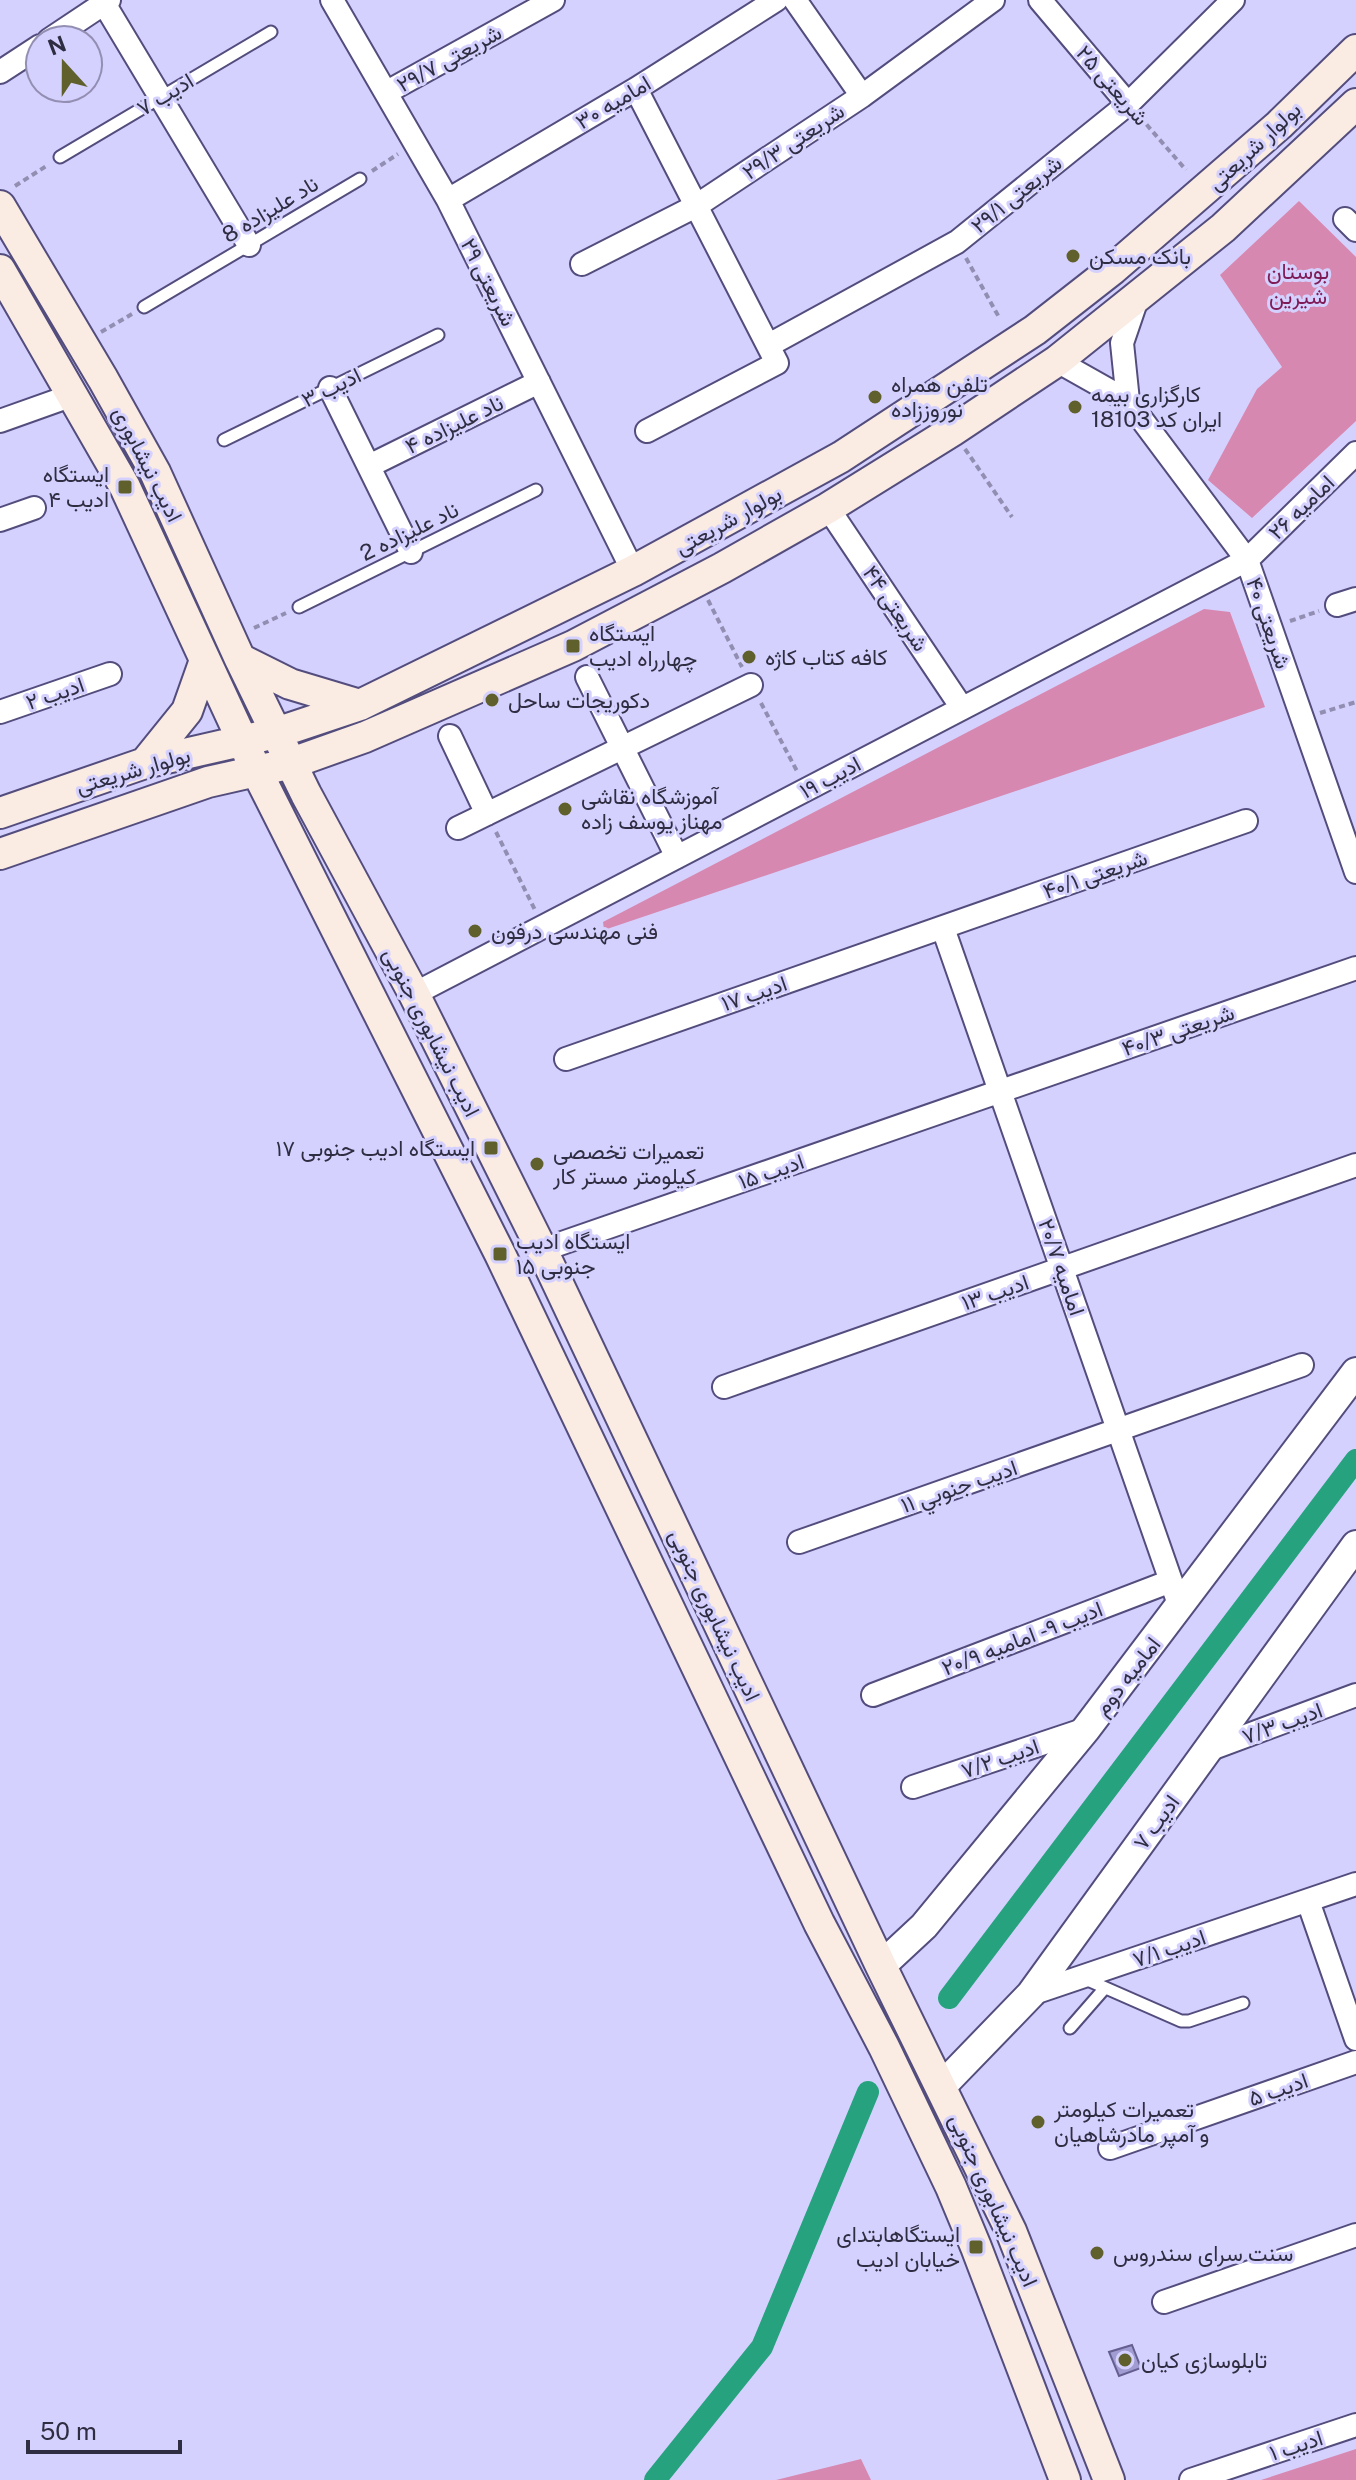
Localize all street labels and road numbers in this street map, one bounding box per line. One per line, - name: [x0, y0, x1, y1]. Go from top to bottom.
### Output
- street label: شریعتی ۲۹/۷: [392, 19, 506, 98]
- street label: شریعتی ۲۵: [1071, 40, 1155, 131]
- street label: ادیب ۷: [132, 67, 198, 121]
- street label: امامیه ۳۰: [571, 70, 655, 134]
- street label: بولوار شریعتی: [1202, 96, 1307, 196]
- street label: شریعتی ۲۹/۳: [737, 97, 849, 185]
- street label: شریعتی ۲۹/۱: [965, 150, 1067, 239]
- street label: ناد علیزاده 8: [217, 170, 323, 249]
- street label: شریعتی ۲۹: [455, 234, 522, 331]
- street label: ادیب ۳: [297, 362, 365, 412]
- street label: ناد علیزاده ۴: [401, 389, 508, 460]
- street label: ادیب نیشابوری: [107, 402, 188, 527]
- street label: امامیه ۲۶: [1263, 469, 1339, 545]
- street label: بولوار شریعتی: [670, 480, 786, 561]
- street label: ناد علیزاده 2: [355, 496, 463, 567]
- street label: شریعتی ۴۴: [857, 560, 934, 656]
- street label: شریعتی ۴۰: [1240, 574, 1297, 672]
- street label: ادیب ۲: [22, 671, 88, 715]
- street label: بولوار شریعتی: [73, 741, 193, 800]
- street label: ادیب ۱۹: [795, 750, 865, 804]
- street label: شریعتی ۴۰/۱: [1039, 844, 1151, 905]
- street label: ادیب نیشابوری جنوبی: [377, 943, 486, 1121]
- street label: ادیب ۱۷: [718, 970, 790, 1016]
- street label: شریعتی ۴۰/۳: [1119, 999, 1238, 1062]
- street label: ادیب ۱۵: [735, 1148, 807, 1194]
- street label: امامیه ۲۰/۷: [1033, 1215, 1091, 1319]
- street label: ادیب ۱۳: [958, 1268, 1032, 1316]
- street label: ادیب جنوبي ١١: [898, 1454, 1022, 1524]
- street label: ادیب نیشابوری جنوبی: [663, 1525, 766, 1705]
- street label: ادیب ۹ - امامیه ۲۰/۹: [938, 1595, 1106, 1681]
- street label: امامیه دوم: [1088, 1632, 1167, 1722]
- street label: ادیب ۷/۳: [1238, 1697, 1326, 1749]
- street label: ادیب ۷/۲: [958, 1733, 1042, 1783]
- street label: ادیب ۷: [1127, 1790, 1185, 1854]
- street label: ادیب ۷/۱: [1129, 1923, 1209, 1973]
- street label: ادیب ۵: [1245, 2067, 1311, 2111]
- street label: ادیب نیشابوری جنوبی: [943, 2110, 1044, 2291]
- street label: ادیب ۱: [1266, 2424, 1326, 2466]

